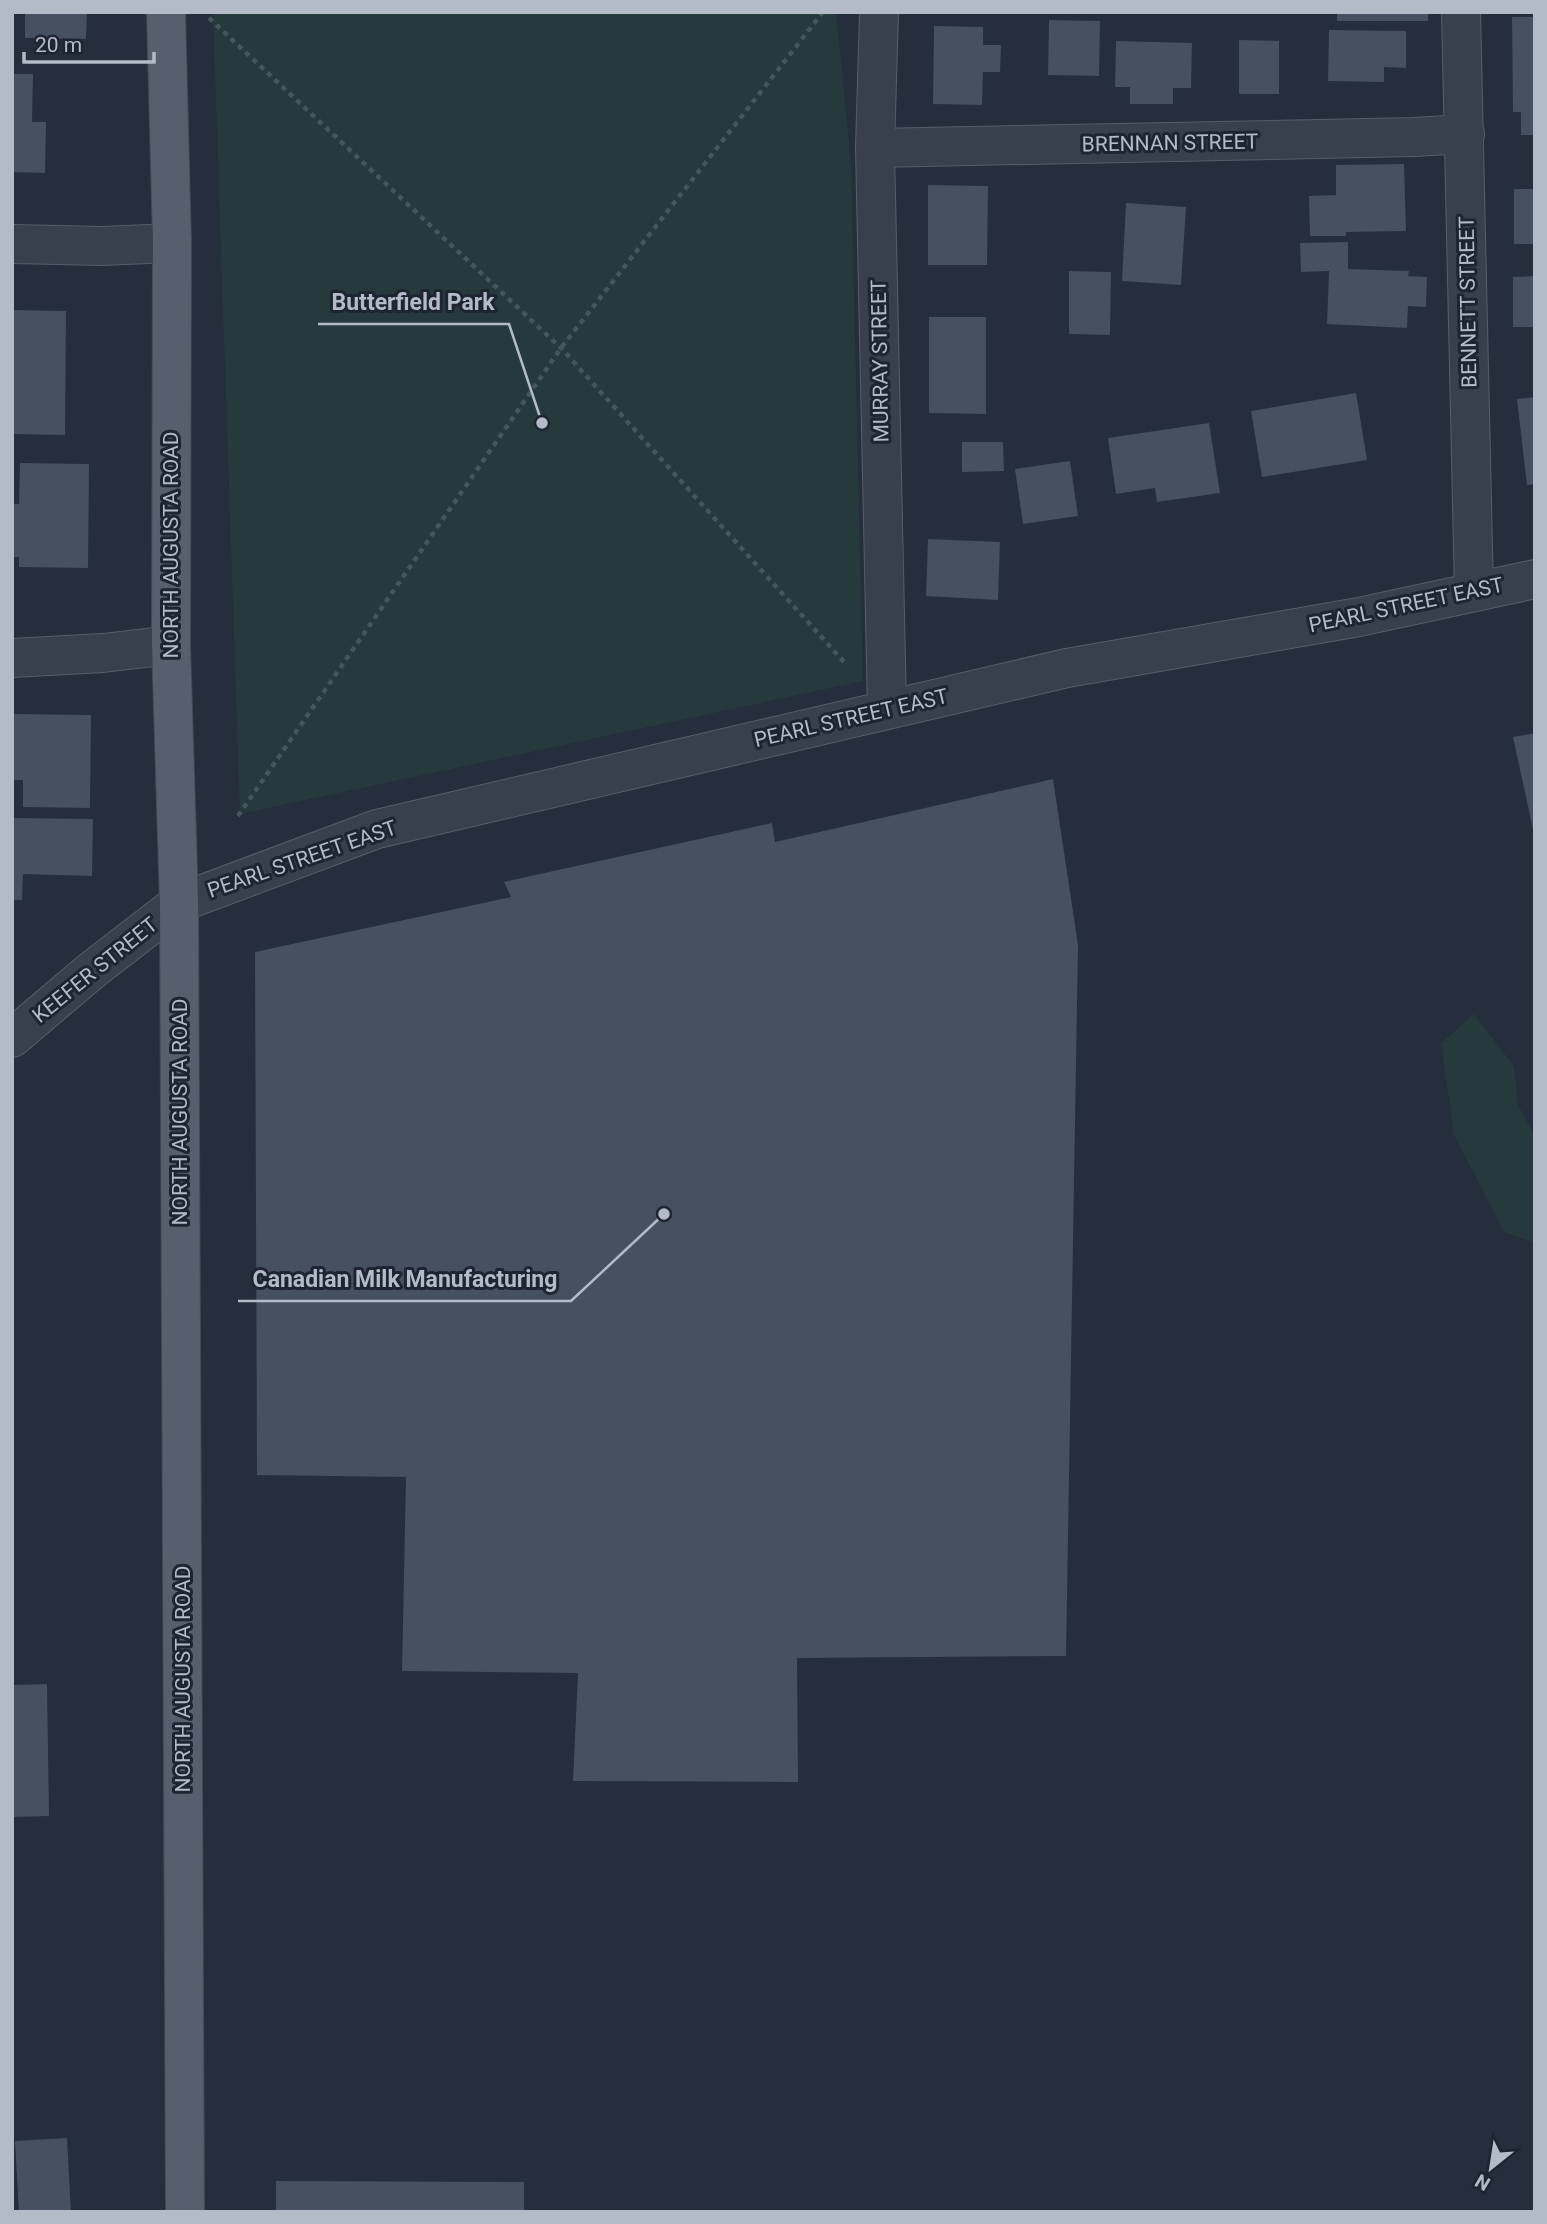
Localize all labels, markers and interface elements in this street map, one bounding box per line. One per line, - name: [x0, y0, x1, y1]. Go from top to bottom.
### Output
- scale bar: [24, 21, 154, 65]
- text: 20 m: [35, 33, 82, 57]
- street label: BRENNAN STREET: [1082, 129, 1259, 157]
- street label: BENNETT STREET: [1454, 215, 1481, 388]
- street label: MURRAY STREET: [867, 279, 893, 443]
- callout: Butterfield Park: [318, 280, 509, 324]
- text: Butterfield Park: [332, 289, 495, 316]
- street label: NORTH AUGUSTA ROAD: [159, 431, 183, 659]
- street label: PEARL STREET EAST: [1307, 573, 1506, 637]
- street label: PEARL STREET EAST: [752, 684, 951, 752]
- street label: PEARL STREET EAST: [204, 815, 400, 903]
- street label: KEEFER STREET: [28, 912, 162, 1028]
- street label: NORTH AUGUSTA ROAD: [168, 998, 192, 1226]
- callout: Canadian Milk Manufacturing: [238, 1257, 571, 1301]
- text: Canadian Milk Manufacturing: [253, 1266, 557, 1293]
- street label: NORTH AUGUSTA ROAD: [171, 1565, 195, 1793]
- north arrow: [1456, 2133, 1526, 2203]
- text: N: [1471, 2169, 1494, 2196]

